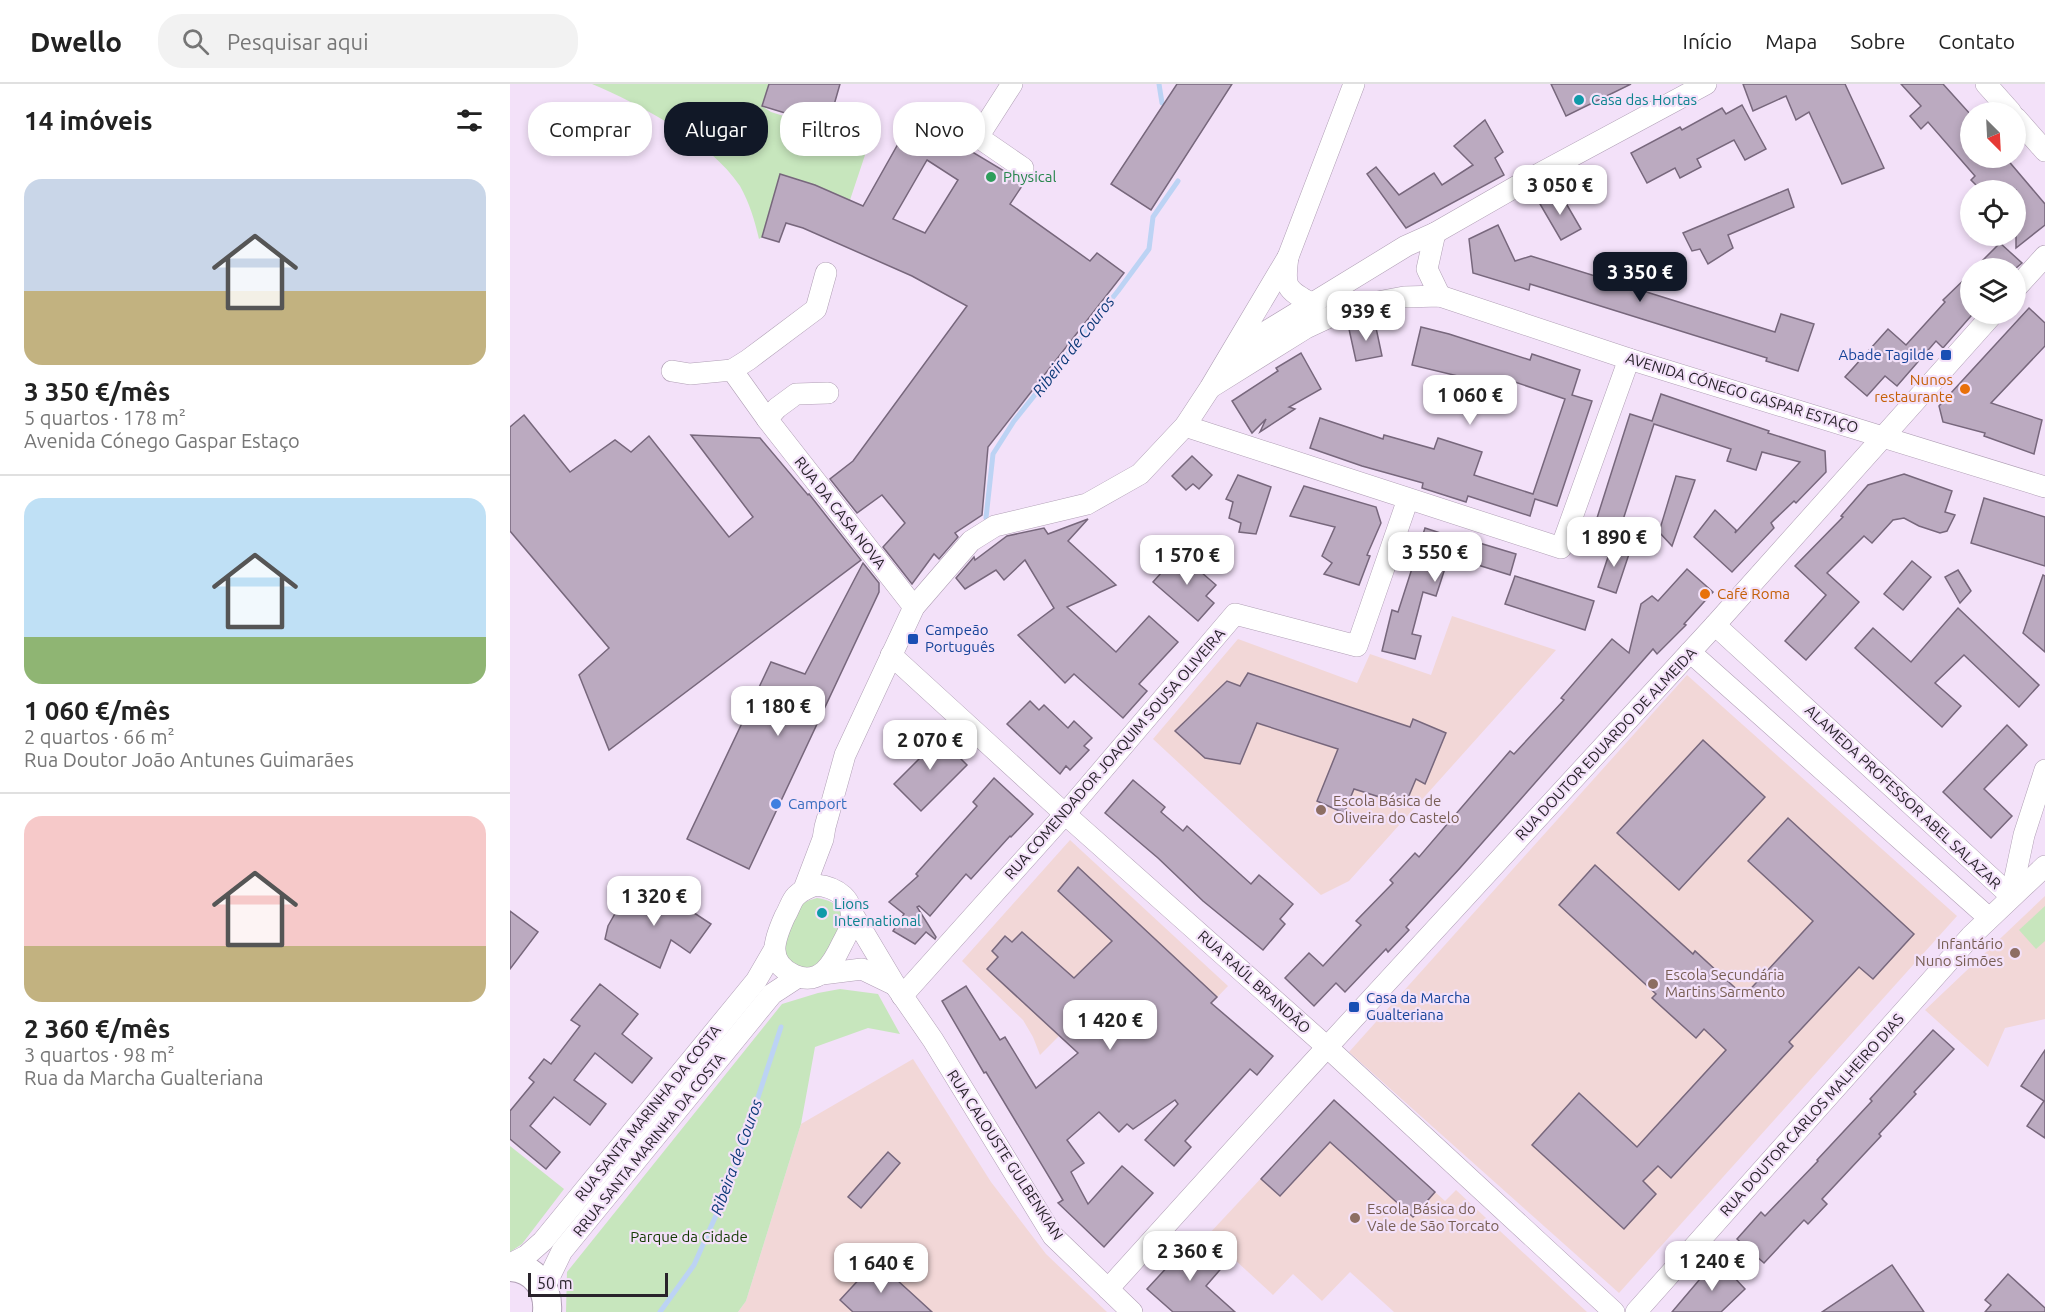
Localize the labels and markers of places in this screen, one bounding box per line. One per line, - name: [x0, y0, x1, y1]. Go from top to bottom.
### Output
- place label: Casa das Hortas: [1591, 91, 1697, 108]
- marker: Casa das Hortas: [1572, 93, 1586, 107]
- pin: 3 050 €: [1505, 165, 1615, 216]
- place label: Physical: [1003, 168, 1056, 185]
- marker: Physical: [984, 170, 998, 184]
- pin: 3 350 €: [1585, 252, 1695, 303]
- pin: 939 €: [1324, 291, 1408, 342]
- place label: Abade Tagilde: [1839, 346, 1934, 363]
- marker: Abade Tagilde: [1939, 348, 1953, 362]
- place label: Nunos restaurante: [1874, 371, 1953, 405]
- pin: 1 060 €: [1415, 375, 1525, 426]
- marker: Nunos restaurante: [1958, 382, 1972, 396]
- pin: 1 890 €: [1559, 517, 1669, 568]
- pin: 3 550 €: [1380, 532, 1490, 583]
- pin: 1 570 €: [1132, 535, 1242, 586]
- place label: Café Roma: [1717, 585, 1790, 602]
- marker: Café Roma: [1698, 587, 1712, 601]
- place label: Campeão Português: [925, 621, 995, 655]
- marker: Campeão Português: [906, 632, 920, 646]
- pin: 1 180 €: [723, 686, 833, 737]
- pin: 2 070 €: [875, 720, 985, 771]
- place label: Escola Básica de Oliveira do Castelo: [1333, 792, 1459, 826]
- place label: Camport: [788, 795, 847, 812]
- marker: Camport: [769, 797, 783, 811]
- marker: Escola Básica de Oliveira do Castelo: [1314, 803, 1328, 817]
- pin: 1 320 €: [599, 876, 709, 927]
- place label: Lions International: [834, 895, 921, 929]
- marker: Lions International: [815, 906, 829, 920]
- place label: Infantário Nuno Simões: [1915, 935, 2003, 969]
- marker: Infantário Nuno Simões: [2008, 946, 2022, 960]
- place label: Escola Secundária Martins Sarmento: [1665, 966, 1785, 1000]
- marker: Escola Secundária Martins Sarmento: [1646, 977, 1660, 991]
- place label: Casa da Marcha Gualteriana: [1366, 989, 1470, 1023]
- pin: 1 420 €: [1055, 1000, 1165, 1051]
- marker: Casa da Marcha Gualteriana: [1347, 1000, 1361, 1014]
- place label: Escola Básica do Vale de São Torcato: [1367, 1200, 1499, 1234]
- marker: Escola Básica do Vale de São Torcato: [1348, 1211, 1362, 1225]
- pin: 2 360 €: [1135, 1231, 1245, 1282]
- pin: 1 240 €: [1657, 1241, 1767, 1292]
- pin: 1 640 €: [826, 1243, 936, 1294]

